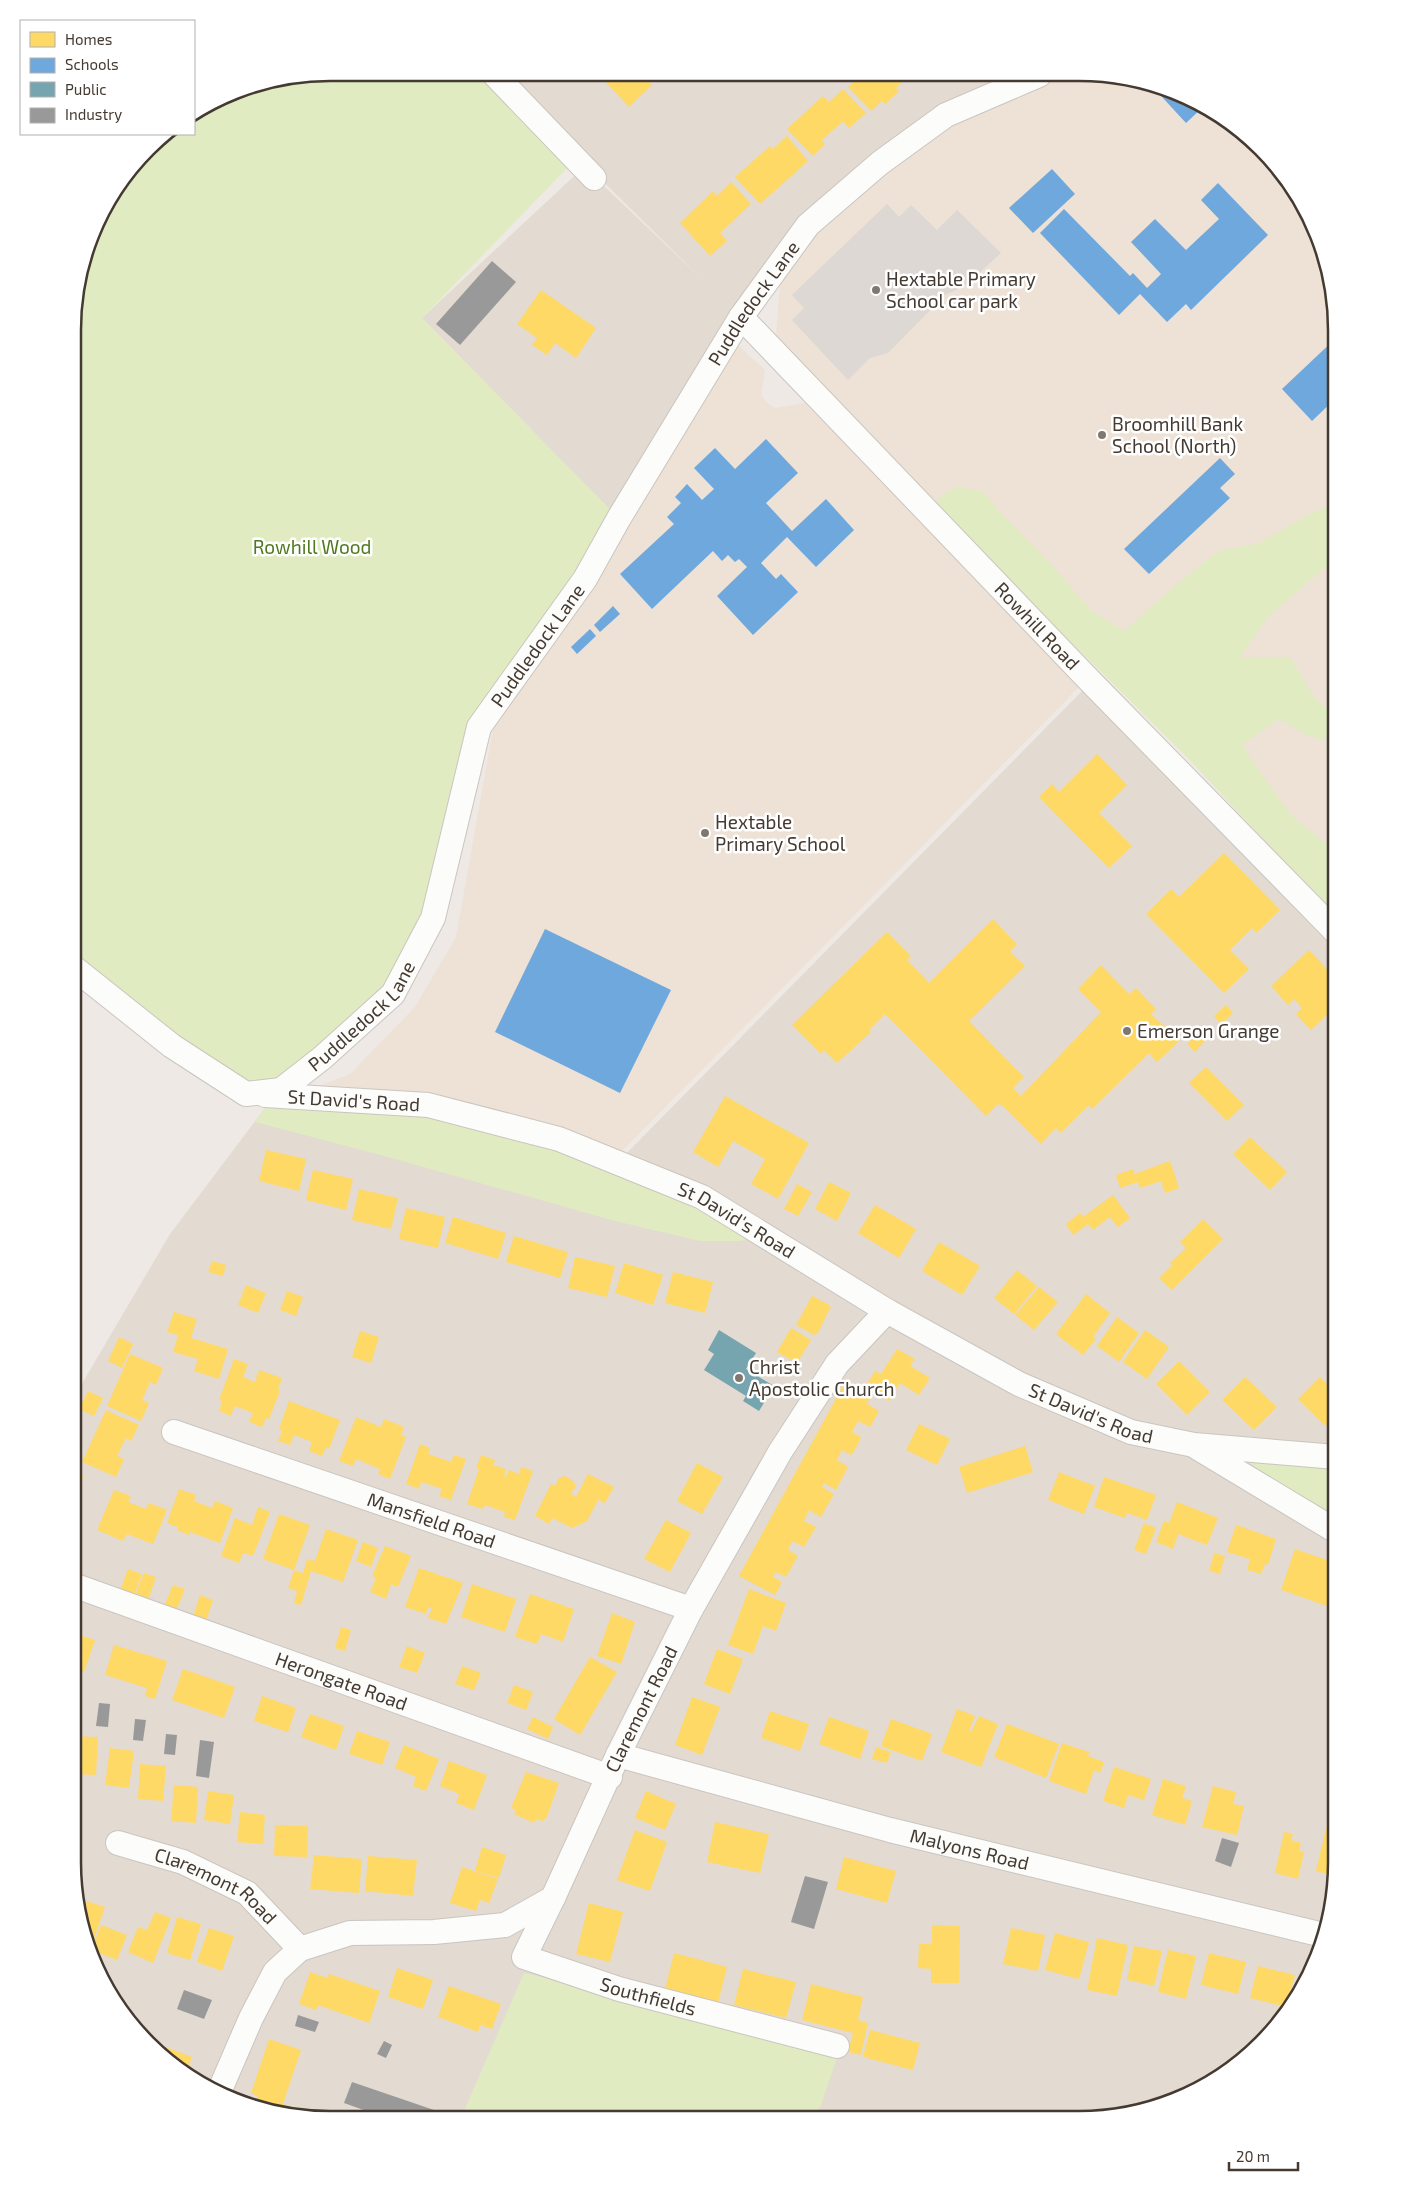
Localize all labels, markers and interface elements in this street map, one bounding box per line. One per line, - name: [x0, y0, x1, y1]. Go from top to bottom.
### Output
- legend: [20, 20, 195, 135]
- text: Homes: [65, 30, 112, 48]
- text: Schools: [65, 55, 119, 73]
- text: Public: [65, 80, 106, 98]
- text: Industry: [65, 105, 122, 123]
- street label: Puddledock Lane: [702, 236, 804, 369]
- place label: Hextable Primary School car park: [886, 267, 1036, 312]
- marker: Hextable Primary School car park: [870, 284, 882, 296]
- place label: Broomhill Bank School (North): [1112, 412, 1243, 457]
- marker: Broomhill Bank School (North): [1096, 429, 1108, 441]
- park label: Rowhill Wood: [253, 535, 371, 558]
- street label: Rowhill Road: [990, 577, 1085, 674]
- street label: Puddledock Lane: [485, 579, 589, 711]
- place label: Hextable Primary School: [715, 810, 846, 855]
- marker: Hextable Primary School: [699, 827, 711, 839]
- street label: Puddledock Lane: [303, 957, 419, 1076]
- place label: Emerson Grange: [1137, 1019, 1280, 1042]
- marker: Emerson Grange: [1121, 1025, 1133, 1037]
- street label: St David's Road: [287, 1084, 421, 1115]
- street label: St David's Road: [675, 1176, 800, 1263]
- place label: Christ Apostolic Church: [749, 1355, 895, 1400]
- marker: Christ Apostolic Church: [733, 1372, 745, 1384]
- street label: St David's Road: [1025, 1378, 1155, 1447]
- street label: Mansfield Road: [364, 1487, 499, 1552]
- street label: Claremont Road: [600, 1642, 682, 1776]
- street label: Herongate Road: [272, 1646, 411, 1715]
- street label: Malyons Road: [908, 1823, 1032, 1874]
- street label: Claremont Road: [152, 1842, 282, 1928]
- street label: Southfields: [597, 1971, 699, 2020]
- scale bar: [1229, 2140, 1298, 2172]
- text: 20 m: [1236, 2147, 1270, 2165]

